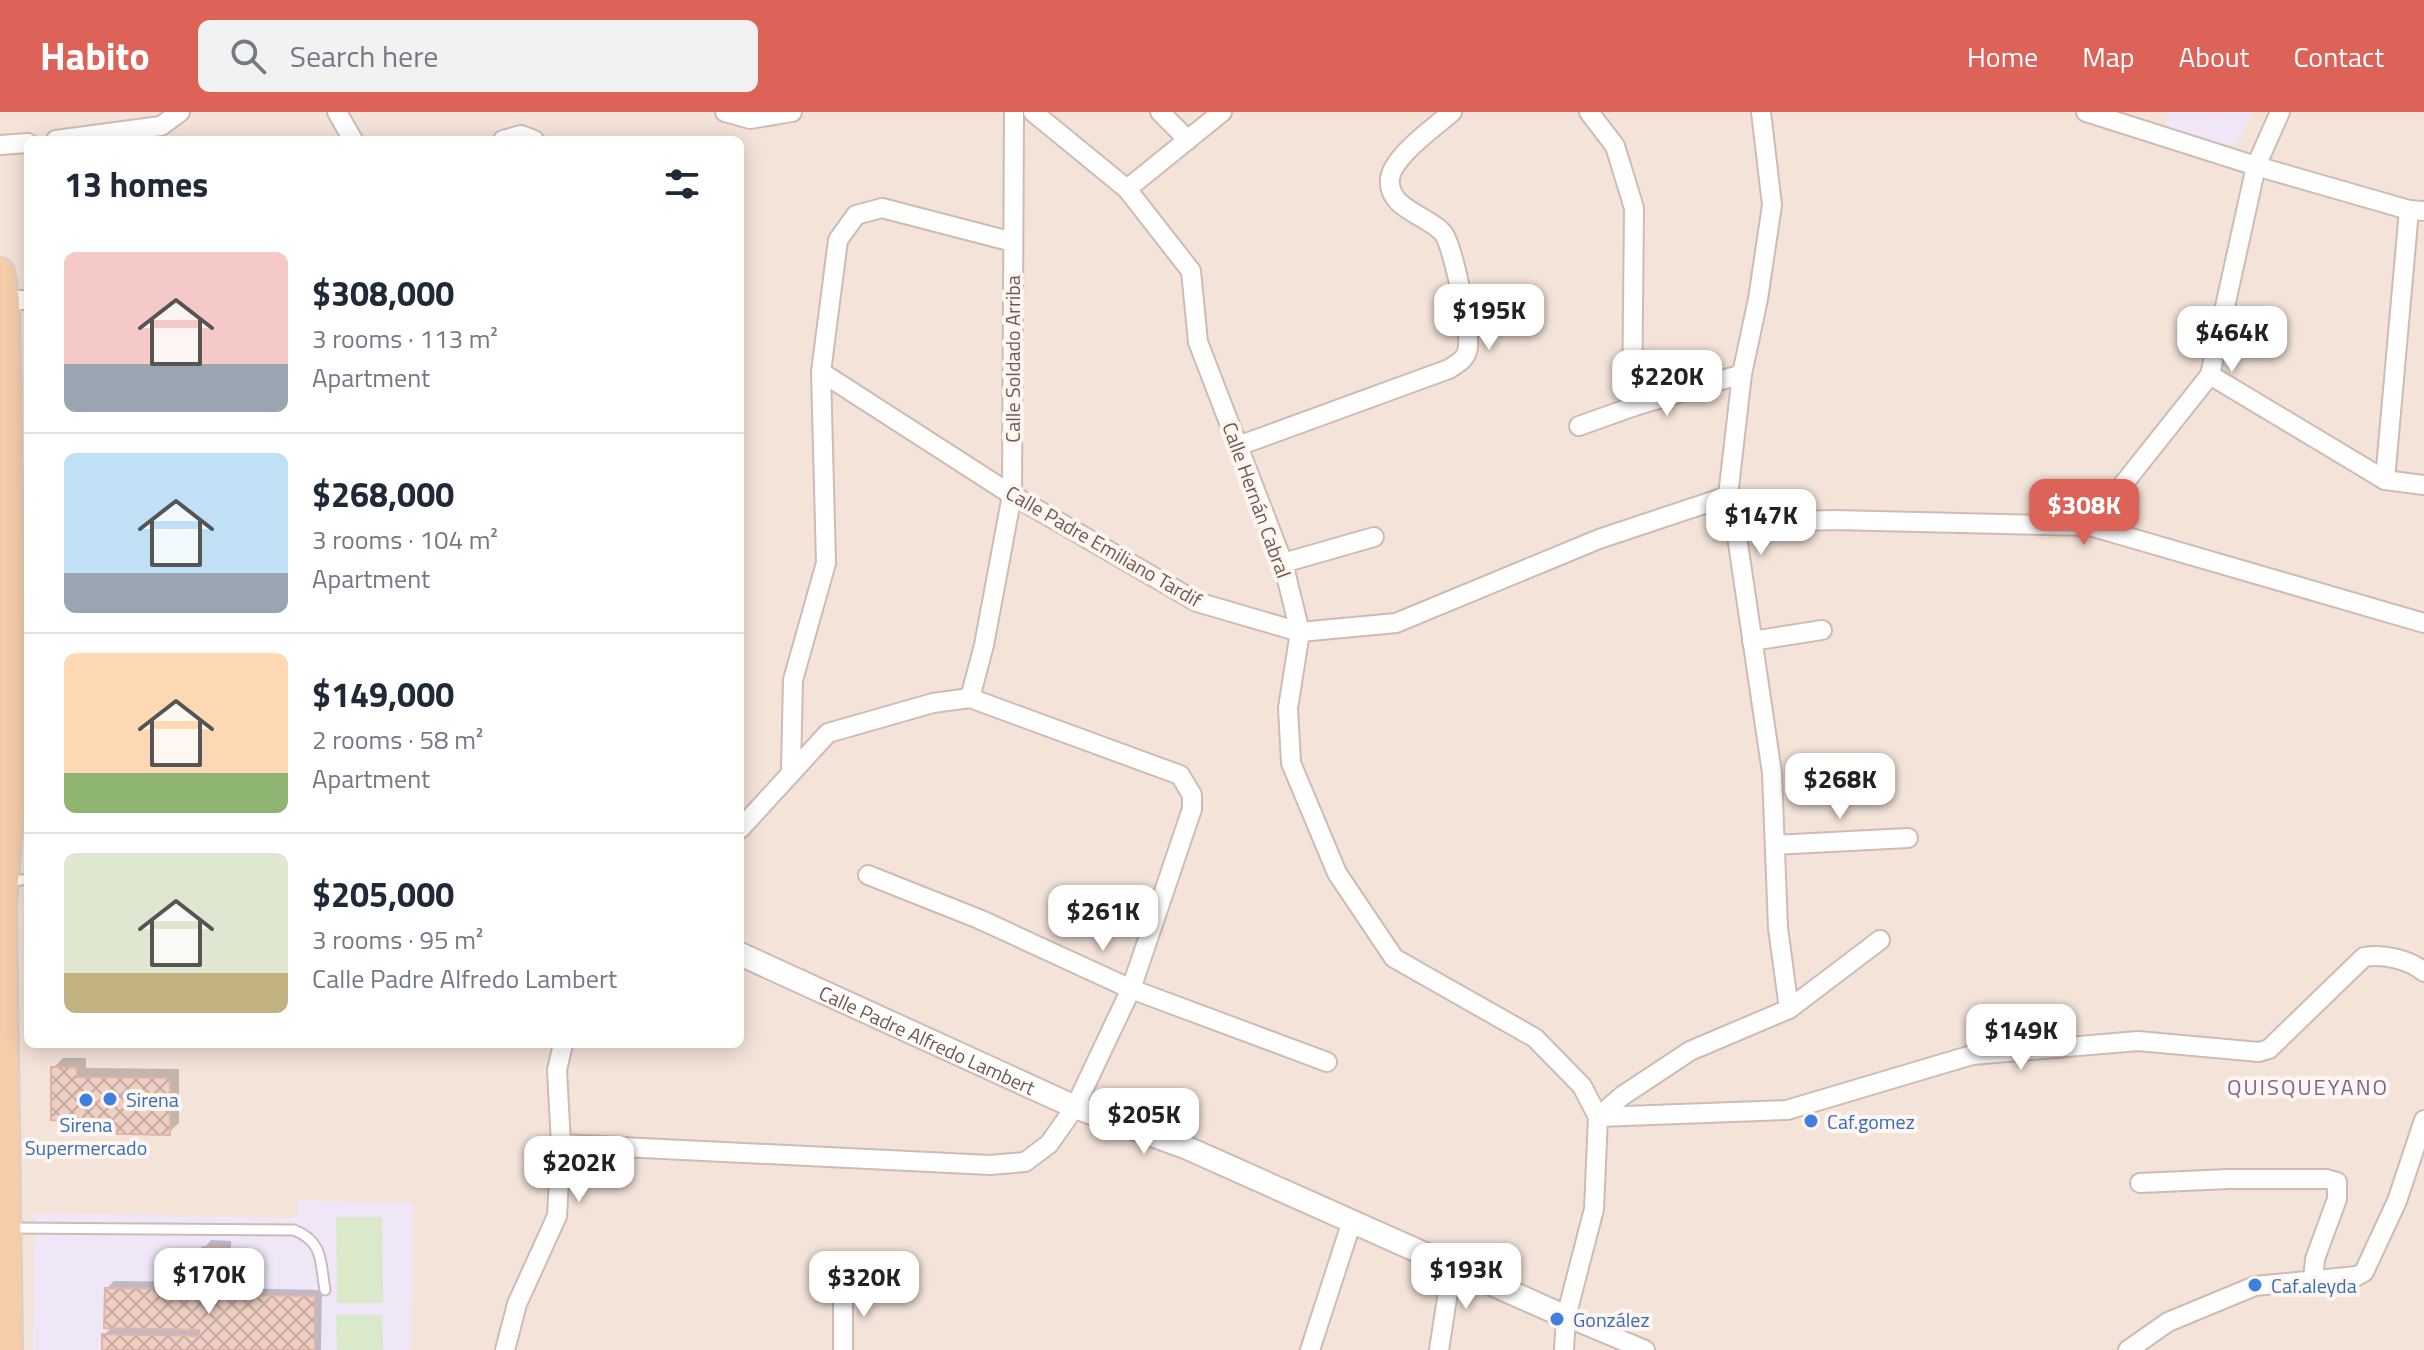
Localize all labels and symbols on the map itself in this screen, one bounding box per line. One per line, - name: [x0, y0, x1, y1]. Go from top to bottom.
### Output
- street label: Calle Soldado Arriba: [997, 275, 1028, 443]
- pin: $195K: [1433, 284, 1545, 352]
- pin: $464K: [2176, 306, 2288, 374]
- pin: $220K: [1611, 350, 1723, 418]
- street label: Calle Hernán Cabral: [1214, 418, 1300, 582]
- street label: Calle Padre Emiliano Tardif: [1000, 477, 1208, 615]
- pin: $308K: [2028, 479, 2140, 547]
- pin: $147K: [1705, 489, 1817, 557]
- pin: $268K: [1784, 753, 1896, 821]
- pin: $261K: [1047, 885, 1159, 953]
- street label: Calle Padre Alfredo Lambert: [814, 977, 1041, 1102]
- pin: $149K: [1965, 1004, 2077, 1072]
- district label: QUISQUEYANO: [2227, 1070, 2389, 1104]
- place label: Sirena: [126, 1084, 179, 1115]
- pin: $205K: [1088, 1088, 1200, 1156]
- marker: Sirena: [101, 1090, 119, 1108]
- marker: Sirena Supermercado: [77, 1091, 95, 1109]
- place label: Caf.gomez: [1827, 1106, 1915, 1137]
- place label: Sirena Supermercado: [25, 1109, 147, 1163]
- marker: Caf.gomez: [1802, 1112, 1820, 1130]
- pin: $202K: [523, 1136, 635, 1204]
- pin: $193K: [1410, 1243, 1522, 1311]
- pin: $170K: [153, 1248, 265, 1316]
- pin: $320K: [808, 1251, 920, 1319]
- place label: Caf.aleyda: [2271, 1270, 2357, 1301]
- marker: Caf.aleyda: [2246, 1276, 2264, 1294]
- place label: González: [1573, 1304, 1650, 1335]
- marker: González: [1548, 1310, 1566, 1328]

